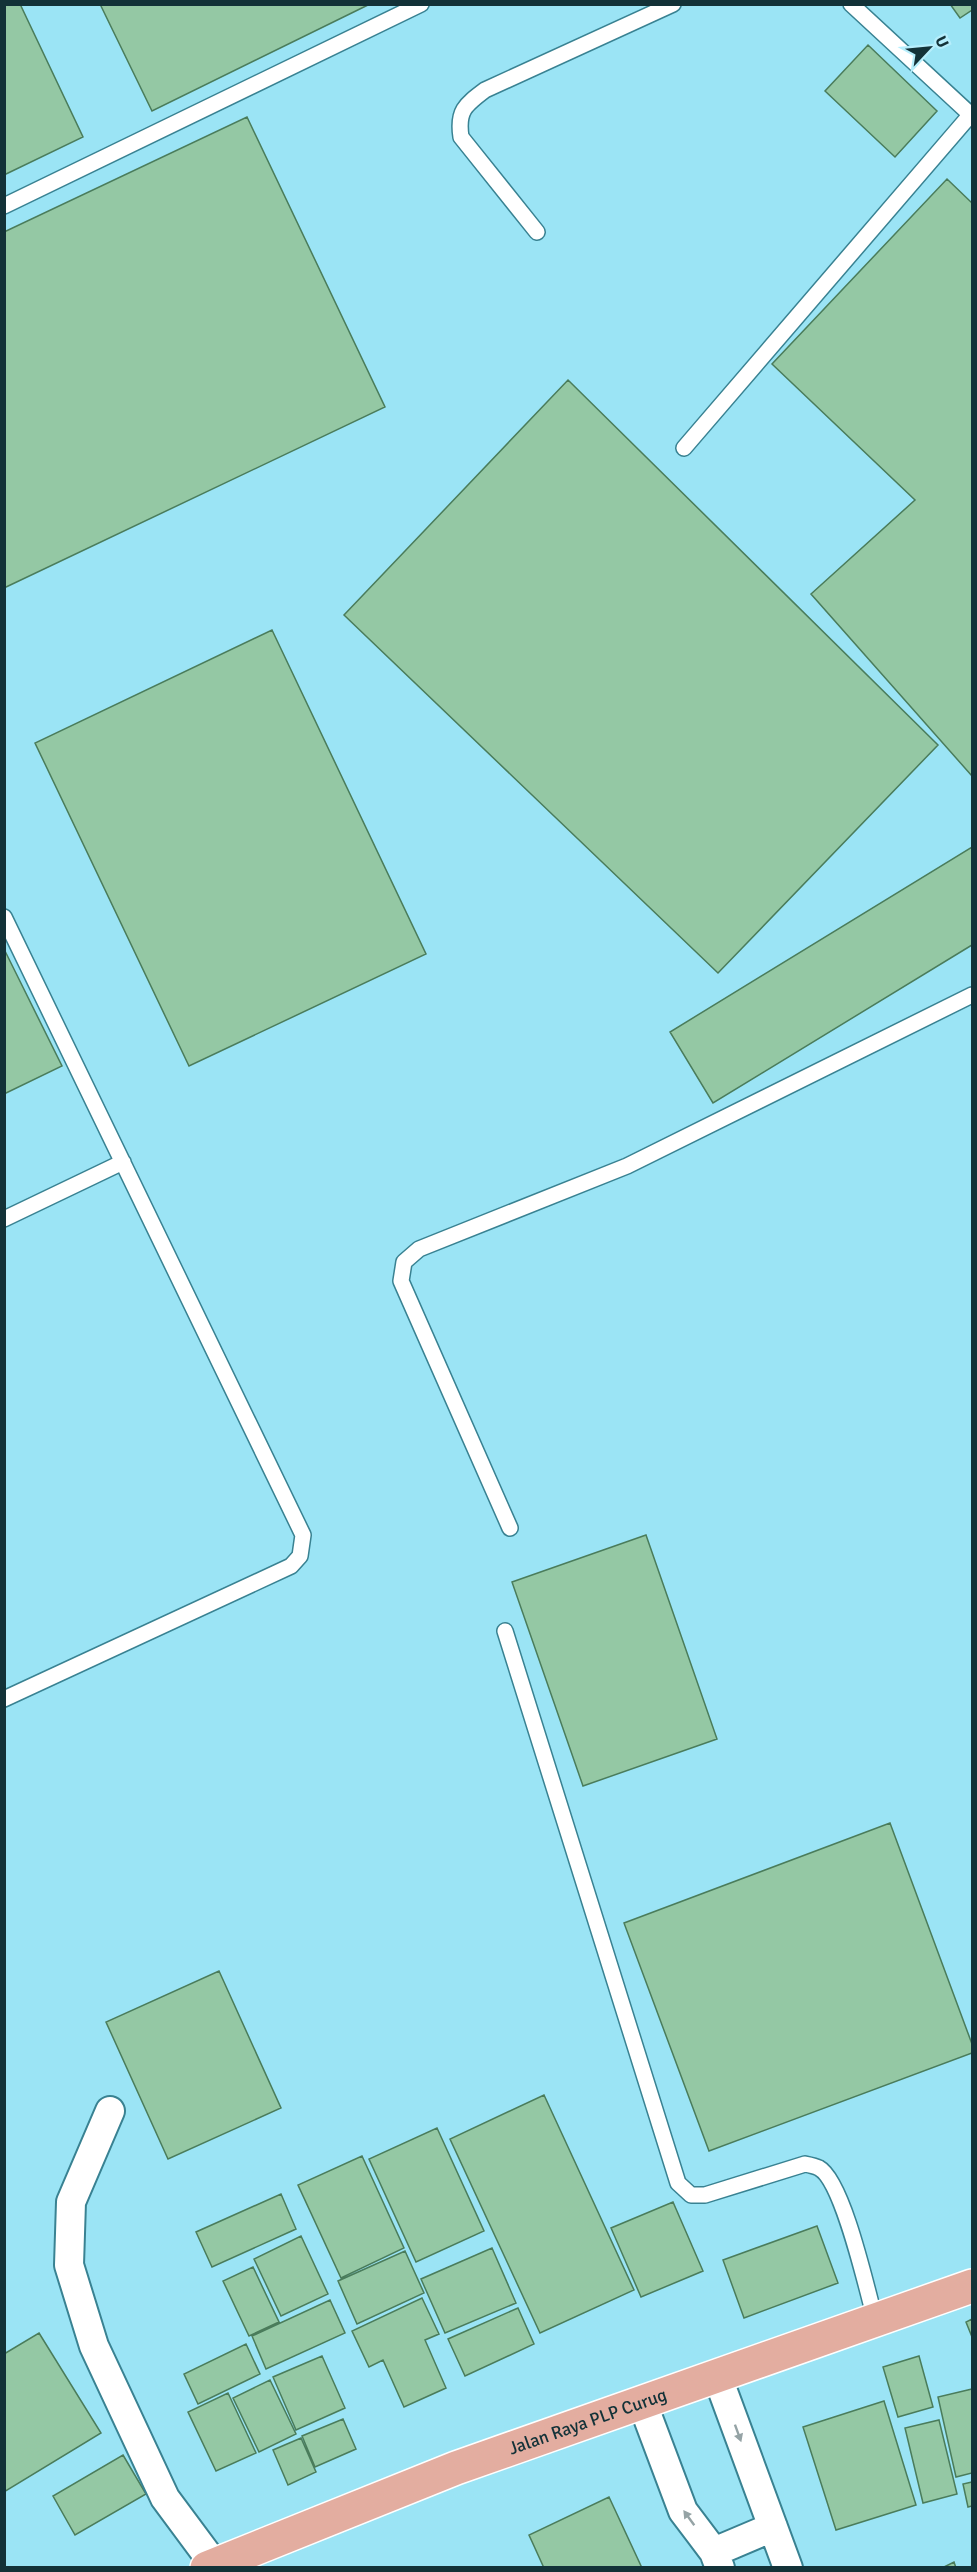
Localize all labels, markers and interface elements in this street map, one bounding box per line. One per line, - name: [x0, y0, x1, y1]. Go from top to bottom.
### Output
- north arrow: [899, 18, 959, 78]
- text: U: [930, 33, 953, 51]
- street label: Jalan Raya PLP Curug: [506, 2384, 670, 2460]
- one-way arrow: [734, 2424, 744, 2442]
- one-way arrow: [683, 2511, 695, 2527]

